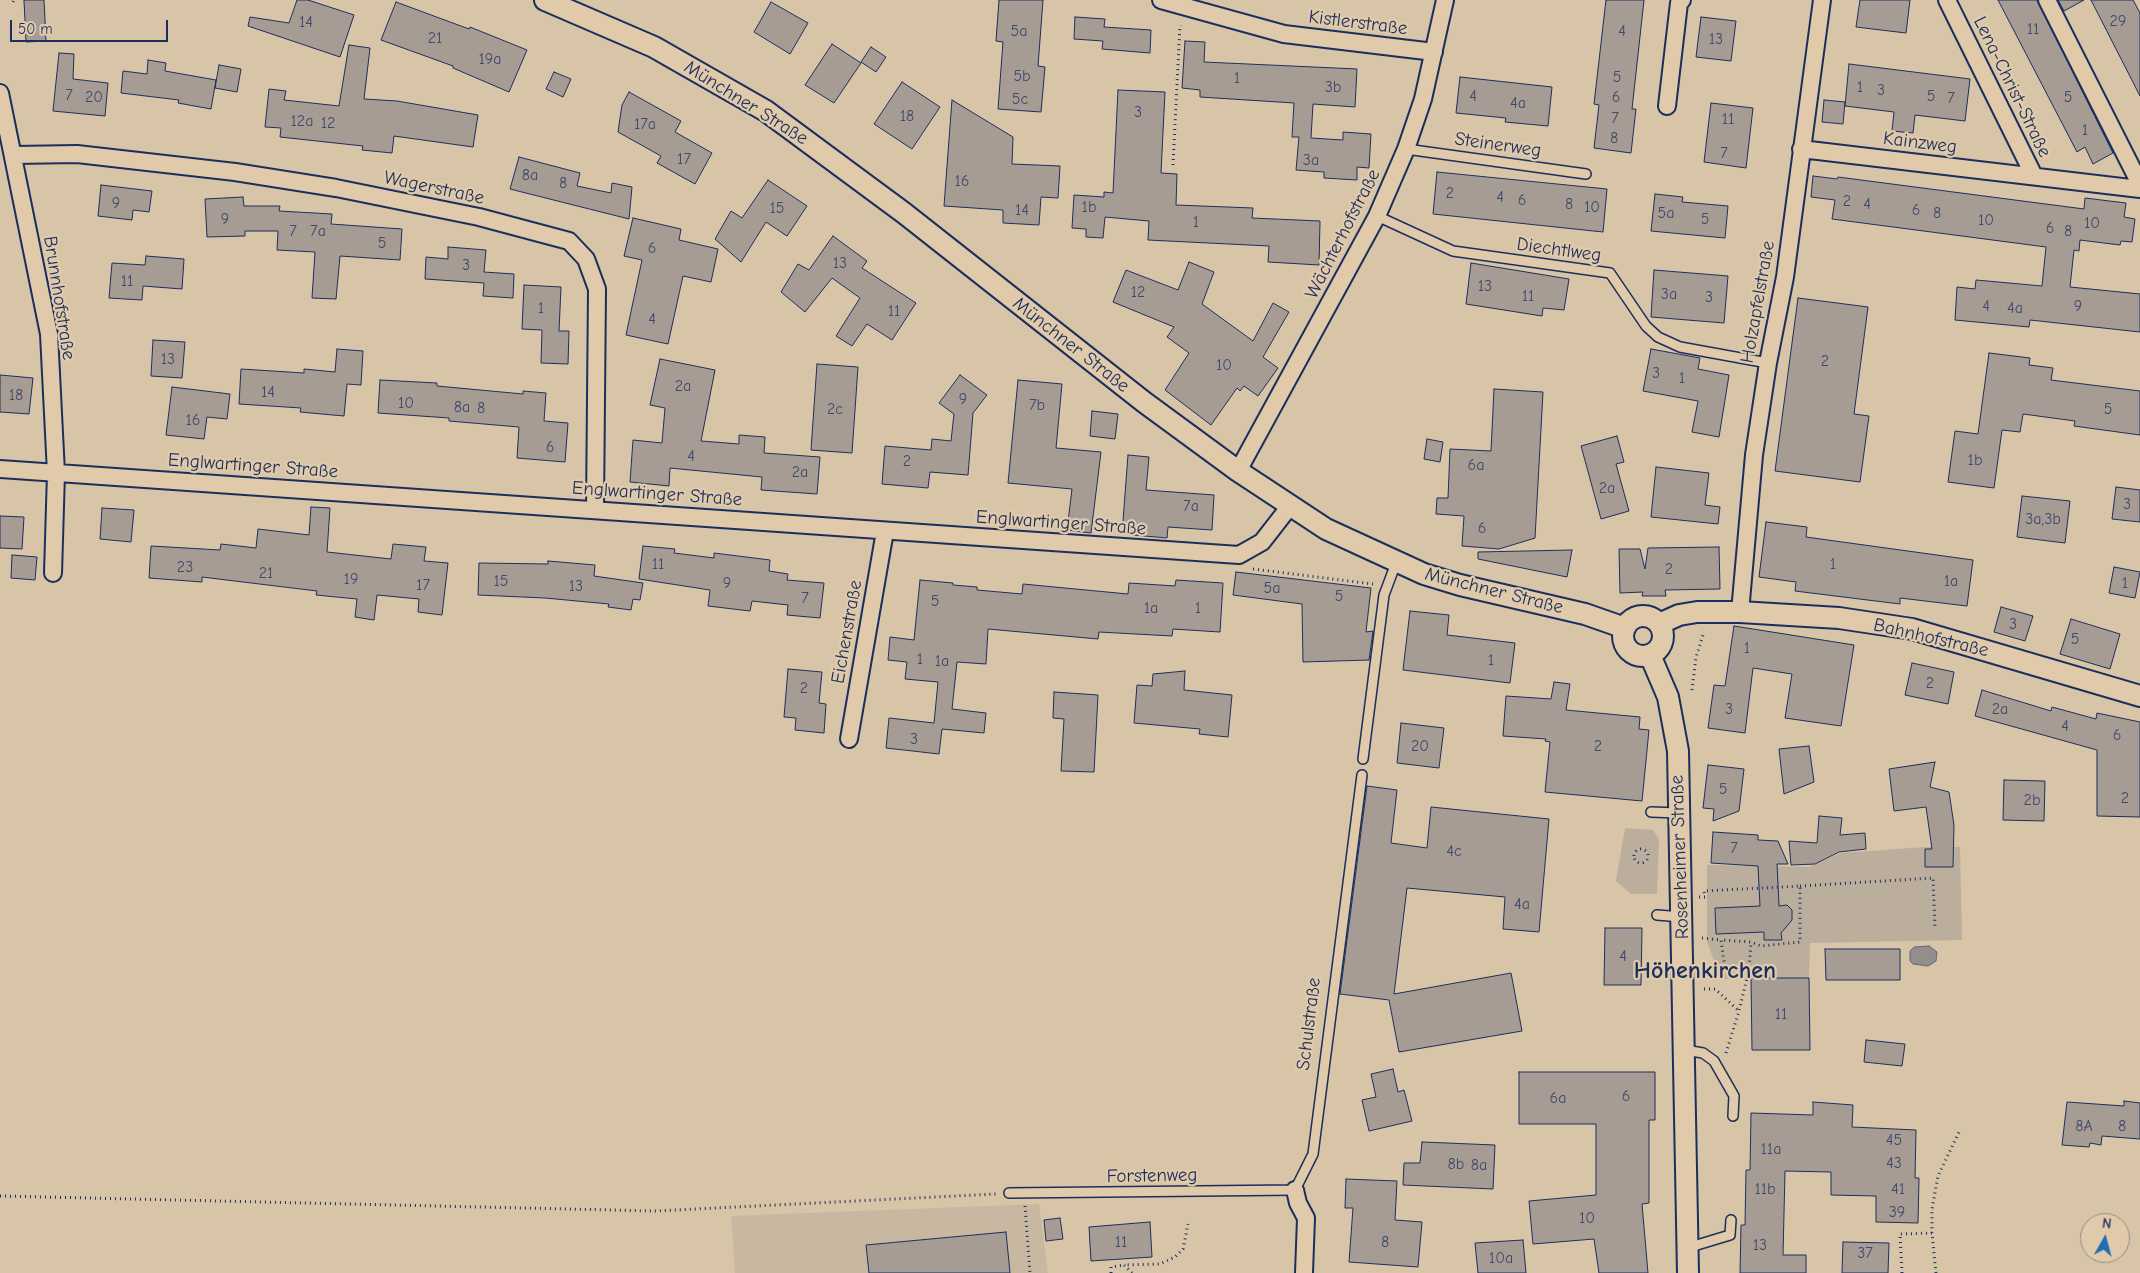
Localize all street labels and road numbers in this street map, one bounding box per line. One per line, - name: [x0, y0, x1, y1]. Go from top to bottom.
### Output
- street label: Kistlerstraße: [1307, 6, 1409, 40]
- street label: Lena-Christ-Straße: [1968, 13, 2056, 161]
- street label: Münchner Straße: [680, 56, 812, 150]
- street label: Kainzweg: [1882, 127, 1958, 159]
- street label: Steinerweg: [1453, 128, 1543, 162]
- street label: Wächterhofstraße: [1301, 165, 1385, 303]
- street label: Wagerstraße: [382, 166, 486, 210]
- street label: Diechtlweg: [1515, 233, 1603, 267]
- street label: Brunnhofstraße: [38, 234, 80, 362]
- street label: Holzapfelstraße: [1736, 239, 1780, 365]
- street label: Münchner Straße: [1008, 292, 1134, 398]
- street label: Englwartinger Straße: [167, 449, 339, 483]
- street label: Englwartinger Straße: [571, 477, 743, 511]
- street label: Englwartinger Straße: [975, 506, 1147, 540]
- street label: Münchner Straße: [1422, 563, 1566, 619]
- street label: Eichenstraße: [827, 578, 867, 686]
- street label: Bahnhofstraße: [1871, 614, 1991, 662]
- street label: Rosenheimer Straße: [1666, 774, 1694, 940]
- street label: Schulstraße: [1292, 976, 1326, 1072]
- street label: Forstenweg: [1106, 1164, 1198, 1188]

